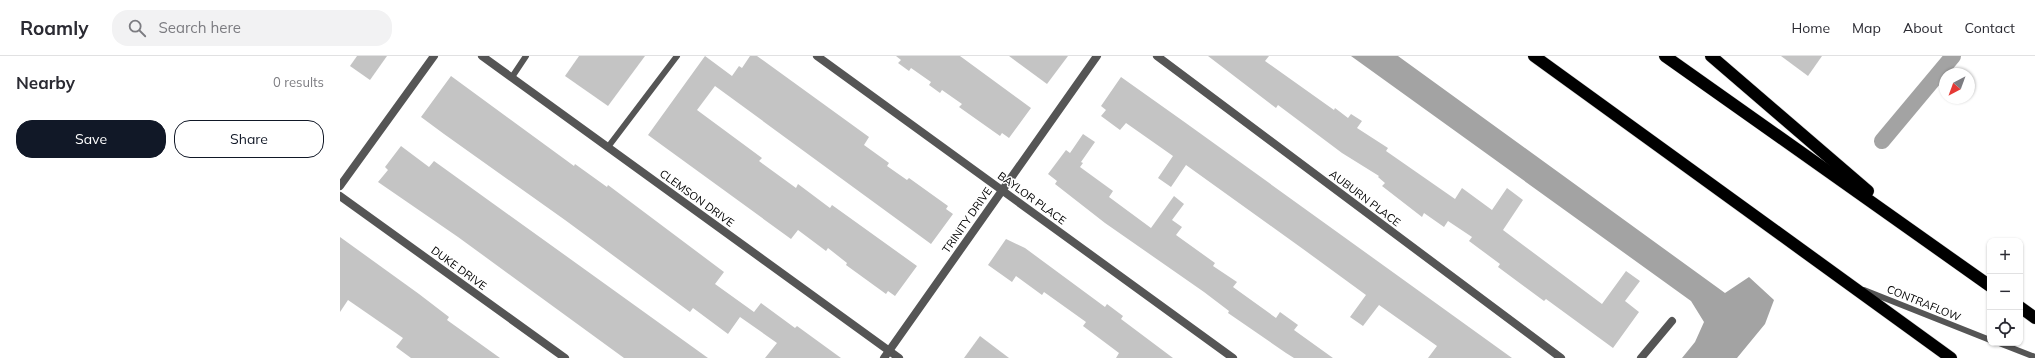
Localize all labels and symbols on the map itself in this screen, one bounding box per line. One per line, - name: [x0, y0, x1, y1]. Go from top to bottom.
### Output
- north arrow: [1939, 68, 1975, 104]
- street label: CLEMSON DRIVE: [657, 166, 737, 230]
- street label: AUBURN PLACE: [1327, 167, 1403, 229]
- street label: BAYLOR PLACE: [995, 169, 1069, 227]
- street label: TRINITY DRIVE: [939, 184, 995, 256]
- street label: DUKE DRIVE: [428, 243, 490, 293]
- street label: CONTRAFLOW: [1885, 282, 1963, 324]

